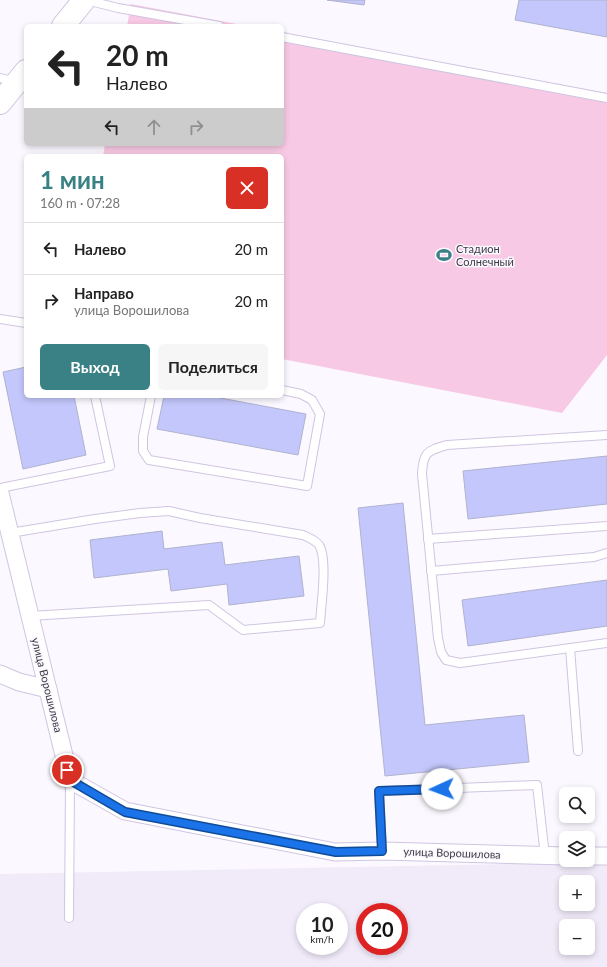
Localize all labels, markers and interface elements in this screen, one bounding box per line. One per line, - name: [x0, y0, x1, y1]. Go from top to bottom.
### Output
- text: 20 m: [106, 38, 169, 72]
- icon: left: [40, 40, 92, 92]
- text: Налево: [106, 72, 168, 94]
- icon: left: [101, 116, 123, 138]
- icon: ahead: [143, 116, 165, 138]
- icon: right: [185, 116, 207, 138]
- text: 1 мин: [40, 165, 105, 194]
- button: close: [226, 167, 268, 209]
- text: 160 m · 07:28: [40, 195, 120, 211]
- icon: left: [40, 238, 62, 260]
- text: Налево: [74, 240, 126, 258]
- text: 20 m: [234, 240, 268, 258]
- place label: Стадион Солнечный: [456, 242, 514, 268]
- sports icon: Стадион Солнечный: [435, 246, 453, 264]
- text: Направо: [74, 284, 134, 302]
- icon: right: [40, 290, 62, 312]
- text: 20 m: [234, 292, 268, 310]
- text: улица Ворошилова: [74, 302, 189, 318]
- button: Выход: [40, 344, 150, 390]
- button: Поделиться: [158, 344, 268, 390]
- street label: улица Ворошилова: [29, 636, 66, 734]
- pin: [50, 753, 84, 787]
- icon: arrive: [56, 759, 78, 781]
- position arrow: [421, 768, 463, 810]
- map controls: [559, 787, 595, 955]
- button: search: [559, 787, 595, 823]
- button: layers: [559, 831, 595, 867]
- street label: улица Ворошилова: [403, 844, 501, 861]
- button: +: [559, 875, 595, 911]
- speed limit sign: 20: [356, 903, 408, 955]
- text: 10: [310, 912, 334, 936]
- button: −: [559, 919, 595, 955]
- text: km/h: [310, 933, 334, 945]

